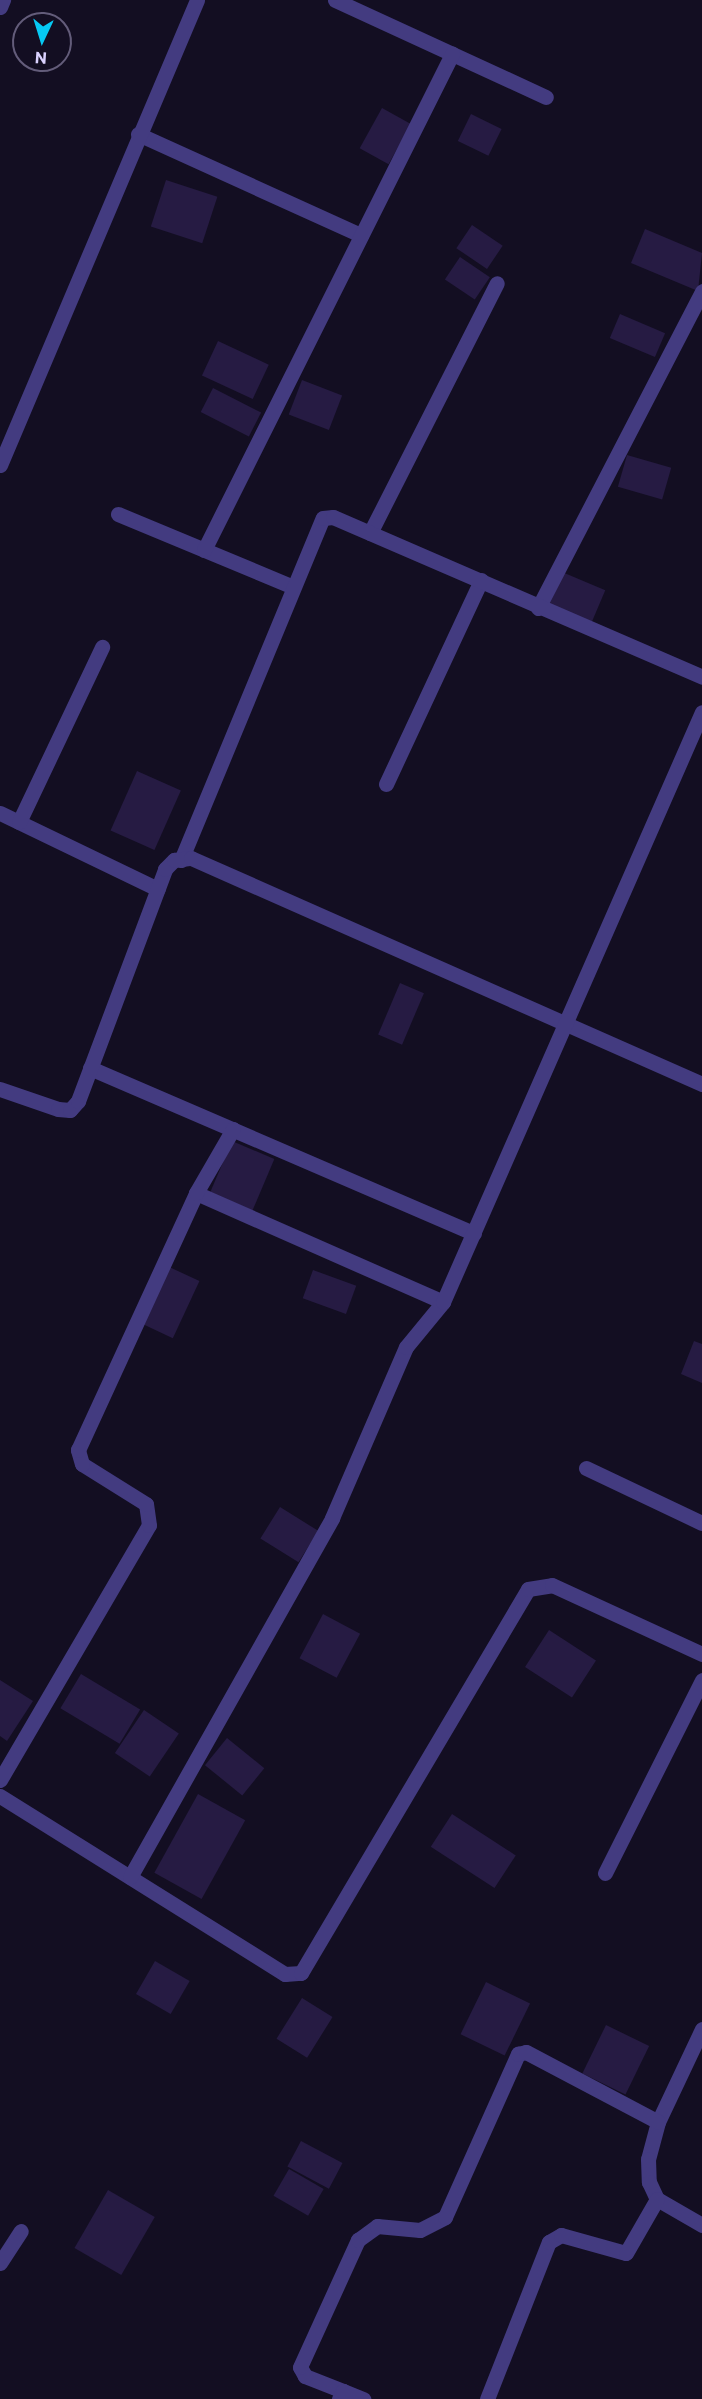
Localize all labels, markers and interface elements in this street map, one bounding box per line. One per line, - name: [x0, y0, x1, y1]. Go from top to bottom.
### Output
- north arrow: [12, 12, 72, 72]
- text: N: [34, 49, 47, 68]

